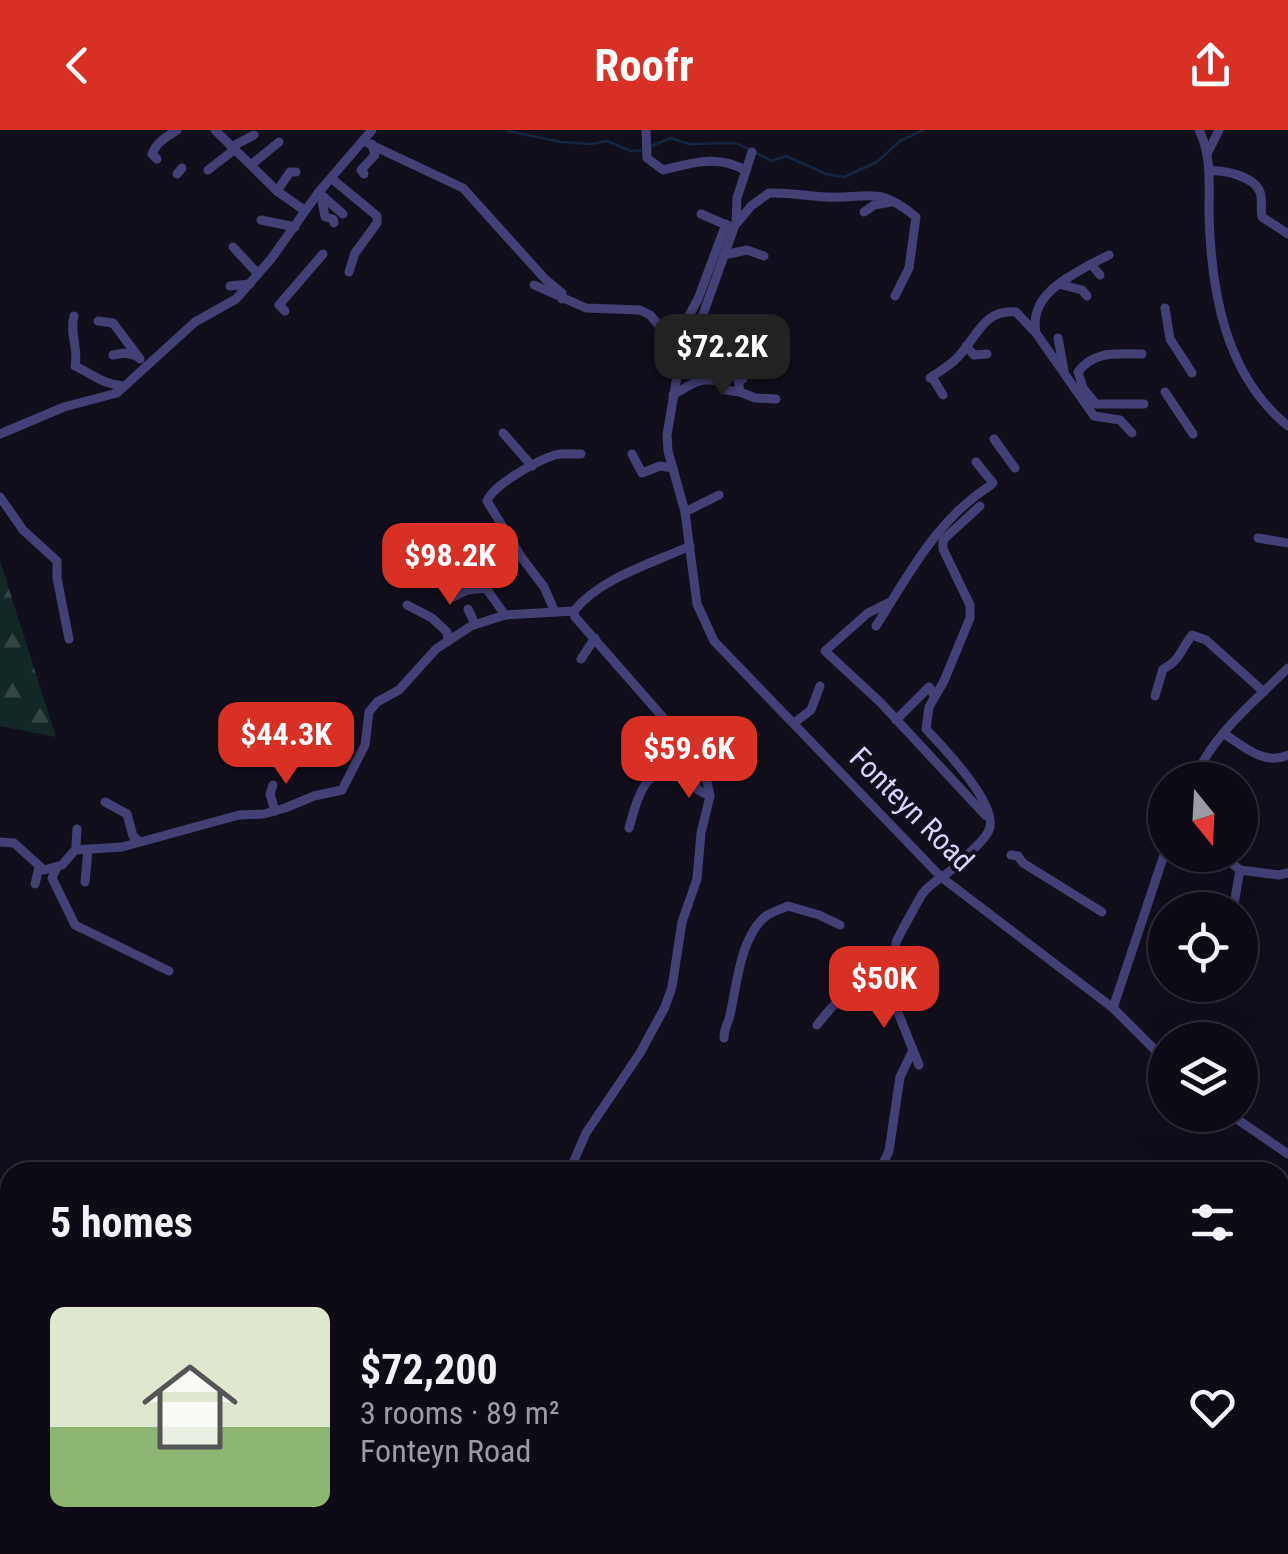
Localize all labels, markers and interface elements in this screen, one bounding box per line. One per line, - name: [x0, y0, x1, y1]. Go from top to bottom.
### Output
- icon: back: [50, 38, 105, 93]
- icon: share: [1183, 38, 1238, 93]
- text: Roofr: [594, 39, 694, 92]
- pin: $72.2K: [641, 314, 803, 399]
- text: $72.2K: [676, 327, 768, 365]
- pin: $98.2K: [369, 523, 531, 608]
- text: $98.2K: [404, 536, 496, 574]
- pin: $44.3K: [205, 702, 367, 787]
- text: $44.3K: [240, 715, 332, 753]
- pin: $59.6K: [608, 716, 770, 801]
- text: $59.6K: [643, 729, 735, 767]
- street label: Fonteyn Road: [843, 740, 981, 878]
- north arrow: [1148, 762, 1258, 872]
- map controls: [1148, 762, 1258, 1132]
- button: locate: [1148, 892, 1258, 1002]
- pin: $50K: [825, 946, 943, 1031]
- text: $50K: [851, 959, 917, 997]
- button: layers: [1148, 1022, 1258, 1132]
- icon: filters: [1185, 1195, 1240, 1250]
- text: 5 homes: [50, 1198, 193, 1247]
- text: $72,200: [360, 1345, 498, 1394]
- icon: home: [130, 1347, 250, 1467]
- icon: heart: [1185, 1380, 1240, 1435]
- text: 3 rooms · 89 m²: [360, 1394, 559, 1432]
- text: Fonteyn Road: [360, 1432, 531, 1470]

